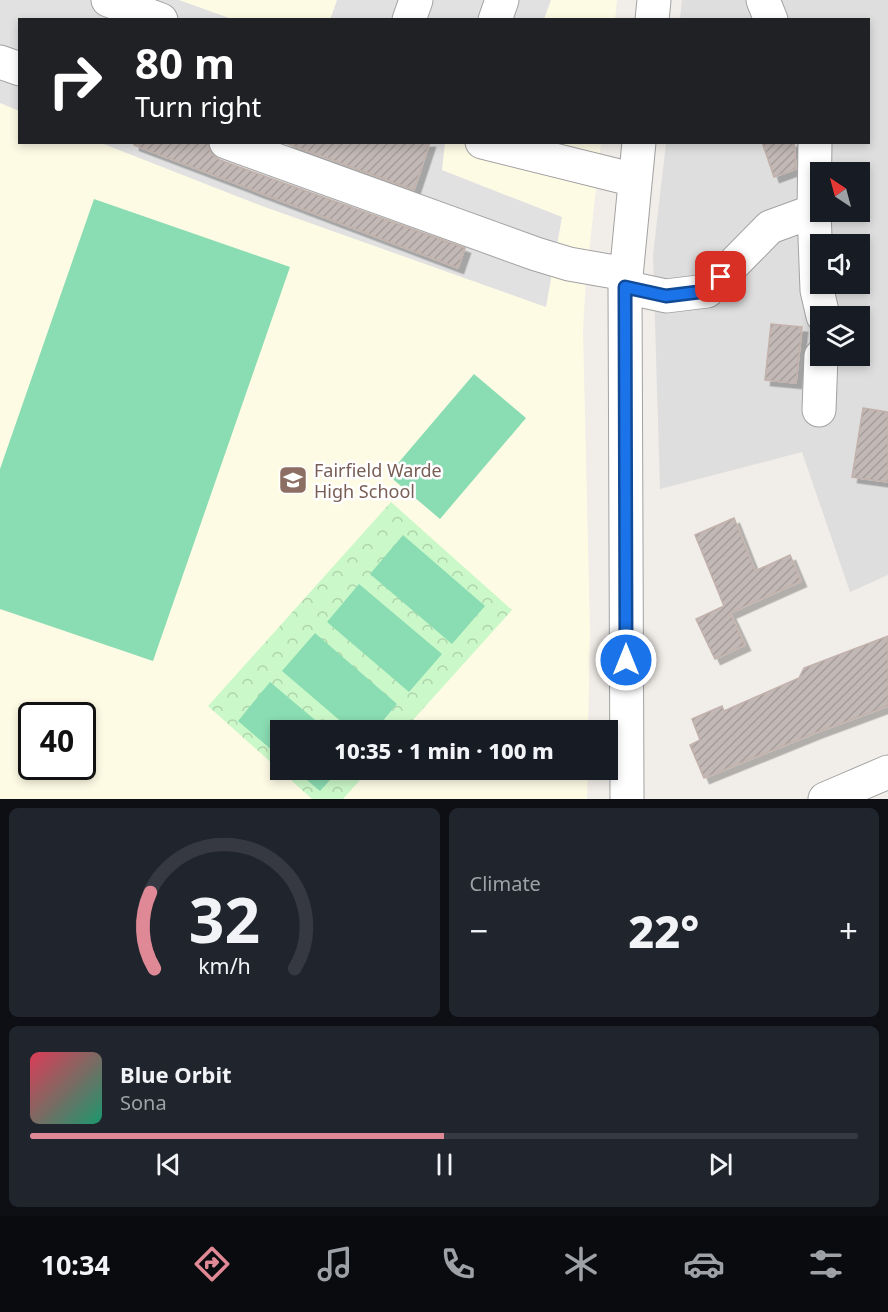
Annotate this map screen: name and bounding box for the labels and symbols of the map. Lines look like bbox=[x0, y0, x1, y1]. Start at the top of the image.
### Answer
north arrow bbox=[810, 162, 870, 222]
pin bbox=[695, 251, 746, 302]
place label: Fairfield Warde High School bbox=[314, 458, 442, 503]
school or university icon: Fairfield Warde High School bbox=[277, 464, 309, 496]
position arrow bbox=[594, 628, 658, 692]
speed limit sign: 40 bbox=[18, 702, 96, 780]

